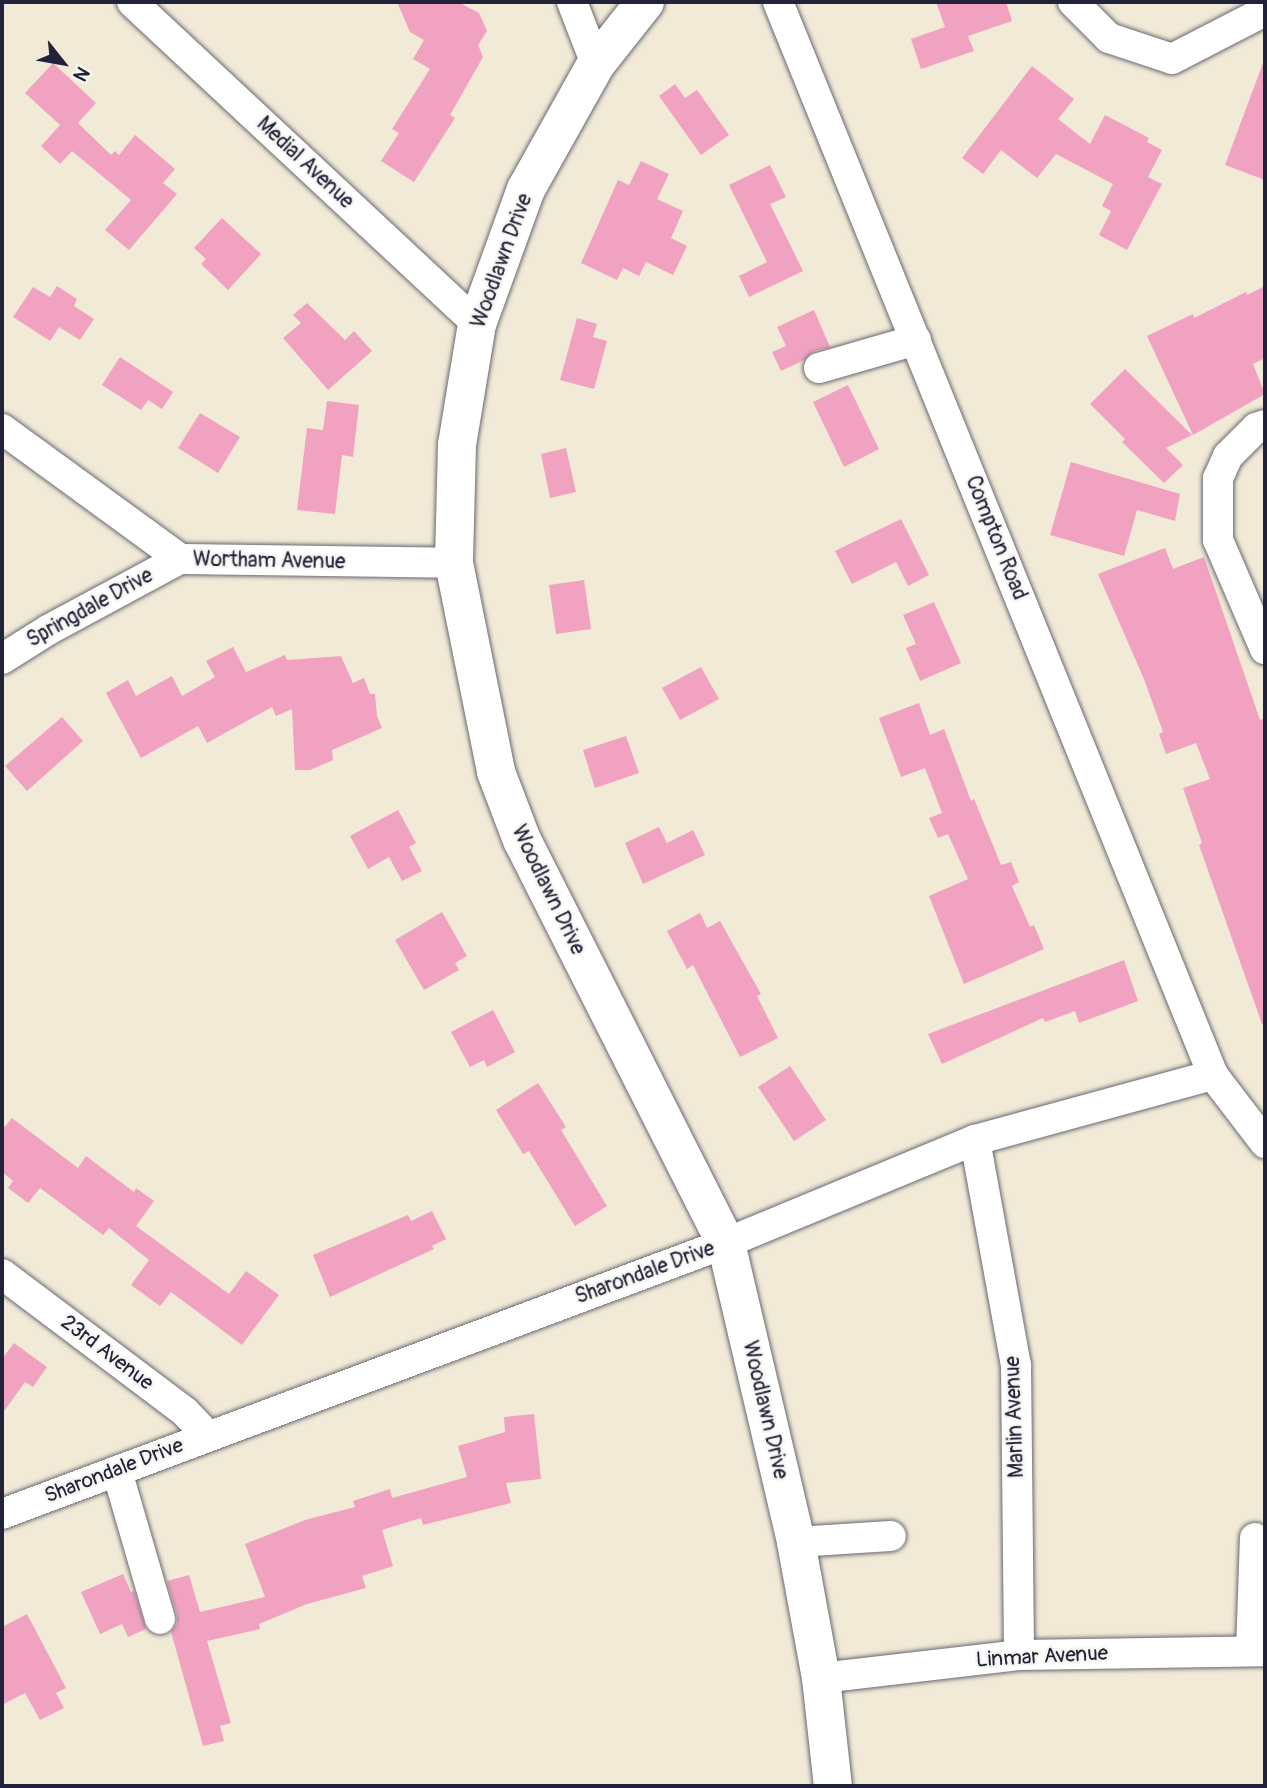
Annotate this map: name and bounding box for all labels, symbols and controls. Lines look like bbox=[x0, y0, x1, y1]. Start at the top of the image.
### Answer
north arrow bbox=[28, 28, 98, 98]
text: N bbox=[67, 62, 95, 86]
street label: Medial Avenue bbox=[251, 112, 359, 214]
street label: Woodlawn Drive bbox=[466, 190, 538, 332]
street label: Compton Road bbox=[960, 472, 1032, 604]
street label: Wortham Avenue bbox=[193, 547, 345, 575]
street label: Springdale Drive bbox=[22, 563, 158, 653]
street label: Woodlawn Drive bbox=[506, 821, 590, 959]
street label: Sharondale Drive bbox=[572, 1236, 718, 1310]
street label: 23rd Avenue bbox=[56, 1310, 158, 1396]
street label: Woodlawn Drive bbox=[737, 1338, 793, 1482]
street label: Marlin Avenue bbox=[1000, 1356, 1030, 1478]
street label: Sharondale Drive bbox=[41, 1433, 187, 1509]
street label: Linmar Avenue bbox=[975, 1641, 1109, 1673]

